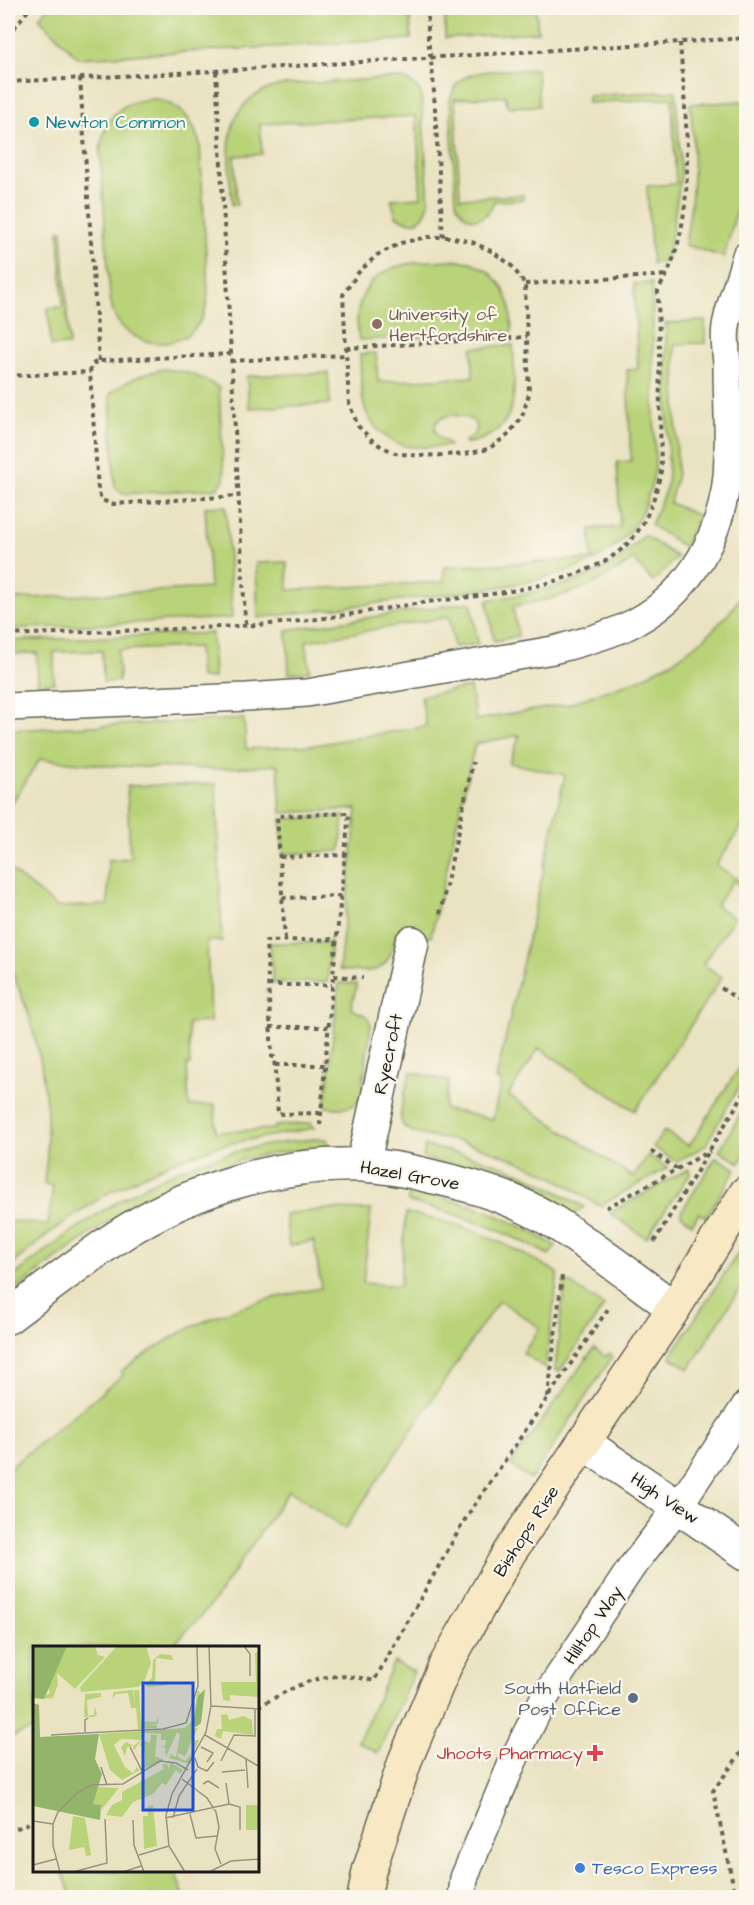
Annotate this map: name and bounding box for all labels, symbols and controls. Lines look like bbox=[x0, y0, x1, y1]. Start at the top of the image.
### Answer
place label: Newton Common bbox=[46, 110, 185, 135]
marker: Newton Common bbox=[27, 115, 41, 129]
place label: University of Hertfordshire bbox=[389, 302, 507, 348]
marker: University of Hertfordshire bbox=[370, 317, 384, 331]
street label: Ryecroft bbox=[368, 1011, 410, 1097]
street label: Hazel Grove bbox=[358, 1154, 462, 1197]
street label: High View bbox=[625, 1466, 704, 1531]
street label: Bishops Rise bbox=[488, 1481, 565, 1582]
street label: Hilltop Way bbox=[558, 1581, 630, 1670]
inset map bbox=[33, 1646, 260, 1872]
place label: South Hatfield Post Office bbox=[504, 1676, 621, 1722]
marker: South Hatfield Post Office bbox=[626, 1691, 640, 1705]
place label: Jhoots Pharmacy bbox=[437, 1741, 583, 1767]
marker: Jhoots Pharmacy bbox=[588, 1746, 602, 1760]
place label: Tesco Express bbox=[592, 1856, 718, 1881]
marker: Tesco Express bbox=[573, 1861, 587, 1875]

